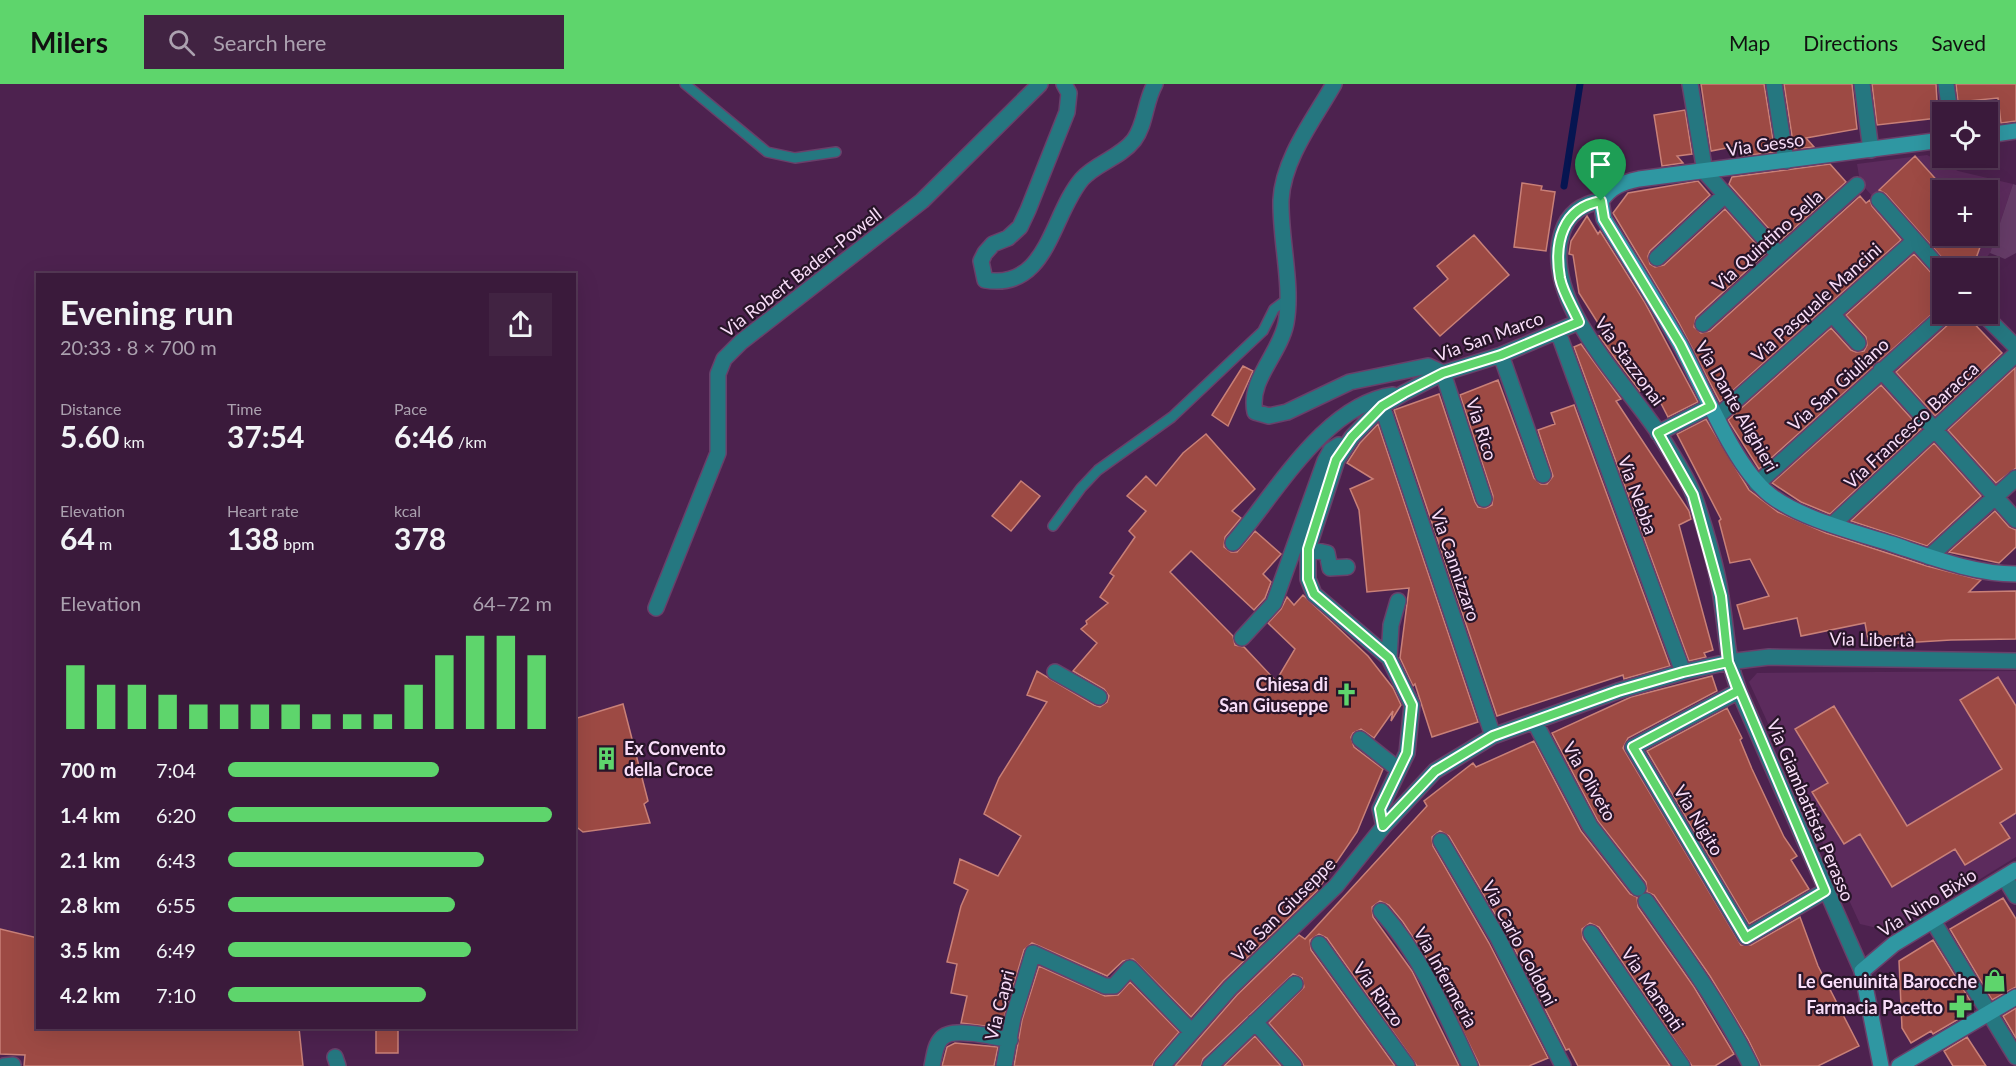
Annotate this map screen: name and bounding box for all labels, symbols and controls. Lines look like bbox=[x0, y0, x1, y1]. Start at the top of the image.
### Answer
search box bbox=[144, 15, 564, 69]
text: Milers bbox=[30, 25, 108, 59]
icon: search bbox=[165, 26, 198, 59]
text: Search here bbox=[213, 29, 326, 56]
text: Map bbox=[1729, 30, 1770, 55]
text: Directions bbox=[1803, 30, 1898, 55]
text: Saved bbox=[1931, 30, 1986, 55]
map controls bbox=[1932, 102, 1998, 324]
button: locate bbox=[1932, 102, 1998, 168]
street label: Via Gesso bbox=[1725, 128, 1805, 160]
pin bbox=[1575, 139, 1626, 201]
icon: arrive bbox=[1584, 148, 1617, 181]
button: + bbox=[1932, 180, 1998, 246]
street label: Via Quintino Sella bbox=[1707, 185, 1827, 295]
street label: Via Robert Baden-Powell bbox=[716, 203, 886, 341]
street label: Via Pasquale Mancini bbox=[1746, 238, 1886, 366]
button: − bbox=[1932, 258, 1998, 324]
text: Evening run bbox=[60, 292, 234, 332]
button: share bbox=[489, 293, 552, 356]
street label: Via San Marco bbox=[1432, 306, 1546, 366]
street label: Via Stazzonai bbox=[1590, 312, 1670, 410]
street label: Via San Giuliano bbox=[1783, 333, 1893, 435]
text: 20:33 · 8 × 700 m bbox=[60, 335, 217, 359]
street label: Via Dante Alighieri bbox=[1691, 337, 1783, 475]
street label: Via Francesco Baracca bbox=[1839, 357, 1983, 493]
street label: Via Rico bbox=[1462, 395, 1502, 463]
text: Distance bbox=[60, 399, 121, 418]
text: Time bbox=[227, 399, 262, 418]
text: Pace bbox=[394, 399, 427, 418]
text: 5.60 bbox=[60, 418, 119, 454]
text: 37:54 bbox=[227, 418, 304, 454]
text: 6:46 bbox=[394, 418, 454, 454]
text: km bbox=[119, 432, 145, 451]
text: /km bbox=[454, 432, 487, 451]
street label: Via Nebba bbox=[1614, 453, 1662, 537]
text: Elevation bbox=[60, 501, 125, 520]
text: Heart rate bbox=[227, 501, 299, 520]
text: kcal bbox=[394, 501, 421, 520]
street label: Via Cannizzaro bbox=[1427, 506, 1485, 624]
text: 64 bbox=[60, 520, 95, 556]
text: 138 bbox=[227, 520, 279, 556]
text: 378 bbox=[394, 520, 446, 556]
text: m bbox=[95, 534, 112, 553]
text: bpm bbox=[279, 534, 314, 553]
text: Elevation bbox=[60, 591, 141, 615]
text: 64–72 m bbox=[472, 591, 552, 615]
street label: Via Libertà bbox=[1829, 627, 1915, 651]
place label: Chiesa di San Giuseppe bbox=[1219, 673, 1328, 716]
church icon: Chiesa di San Giuseppe bbox=[1333, 681, 1359, 707]
street label: Via Giambattista Perasso bbox=[1763, 716, 1859, 904]
place label: Ex Convento della Croce bbox=[624, 737, 726, 780]
street label: Via Oliveto bbox=[1558, 737, 1622, 825]
building icon: Ex Convento della Croce bbox=[593, 745, 619, 771]
text: 700 m bbox=[60, 758, 116, 782]
text: 7:04 bbox=[156, 758, 196, 782]
street label: Via Nigito bbox=[1669, 781, 1729, 859]
text: 1.4 km bbox=[60, 803, 120, 827]
text: 6:20 bbox=[156, 803, 196, 827]
text: 2.1 km bbox=[60, 848, 120, 872]
text: 6:43 bbox=[156, 848, 196, 872]
street label: Via San Giuseppe bbox=[1227, 853, 1339, 965]
street label: Via Nino Bixio bbox=[1874, 863, 1980, 941]
street label: Via Carlo Goldoni bbox=[1478, 877, 1562, 1009]
text: 2.8 km bbox=[60, 893, 120, 917]
text: 6:55 bbox=[156, 893, 196, 917]
street label: Via Infermeria bbox=[1409, 923, 1483, 1031]
text: 3.5 km bbox=[60, 938, 120, 962]
text: 6:49 bbox=[156, 938, 196, 962]
street label: Via Manenti bbox=[1617, 943, 1689, 1035]
street label: Via Rinzo bbox=[1349, 957, 1409, 1031]
street label: Via Capri bbox=[980, 967, 1018, 1043]
shop icon: Le Genuinità Barocche bbox=[1982, 968, 2008, 994]
place label: Le Genuinità Barocche bbox=[1797, 970, 1977, 992]
text: 4.2 km bbox=[60, 983, 120, 1007]
text: 7:10 bbox=[156, 983, 196, 1007]
pharmacy icon: Farmacia Pacetto bbox=[1948, 994, 1974, 1020]
place label: Farmacia Pacetto bbox=[1806, 996, 1943, 1018]

